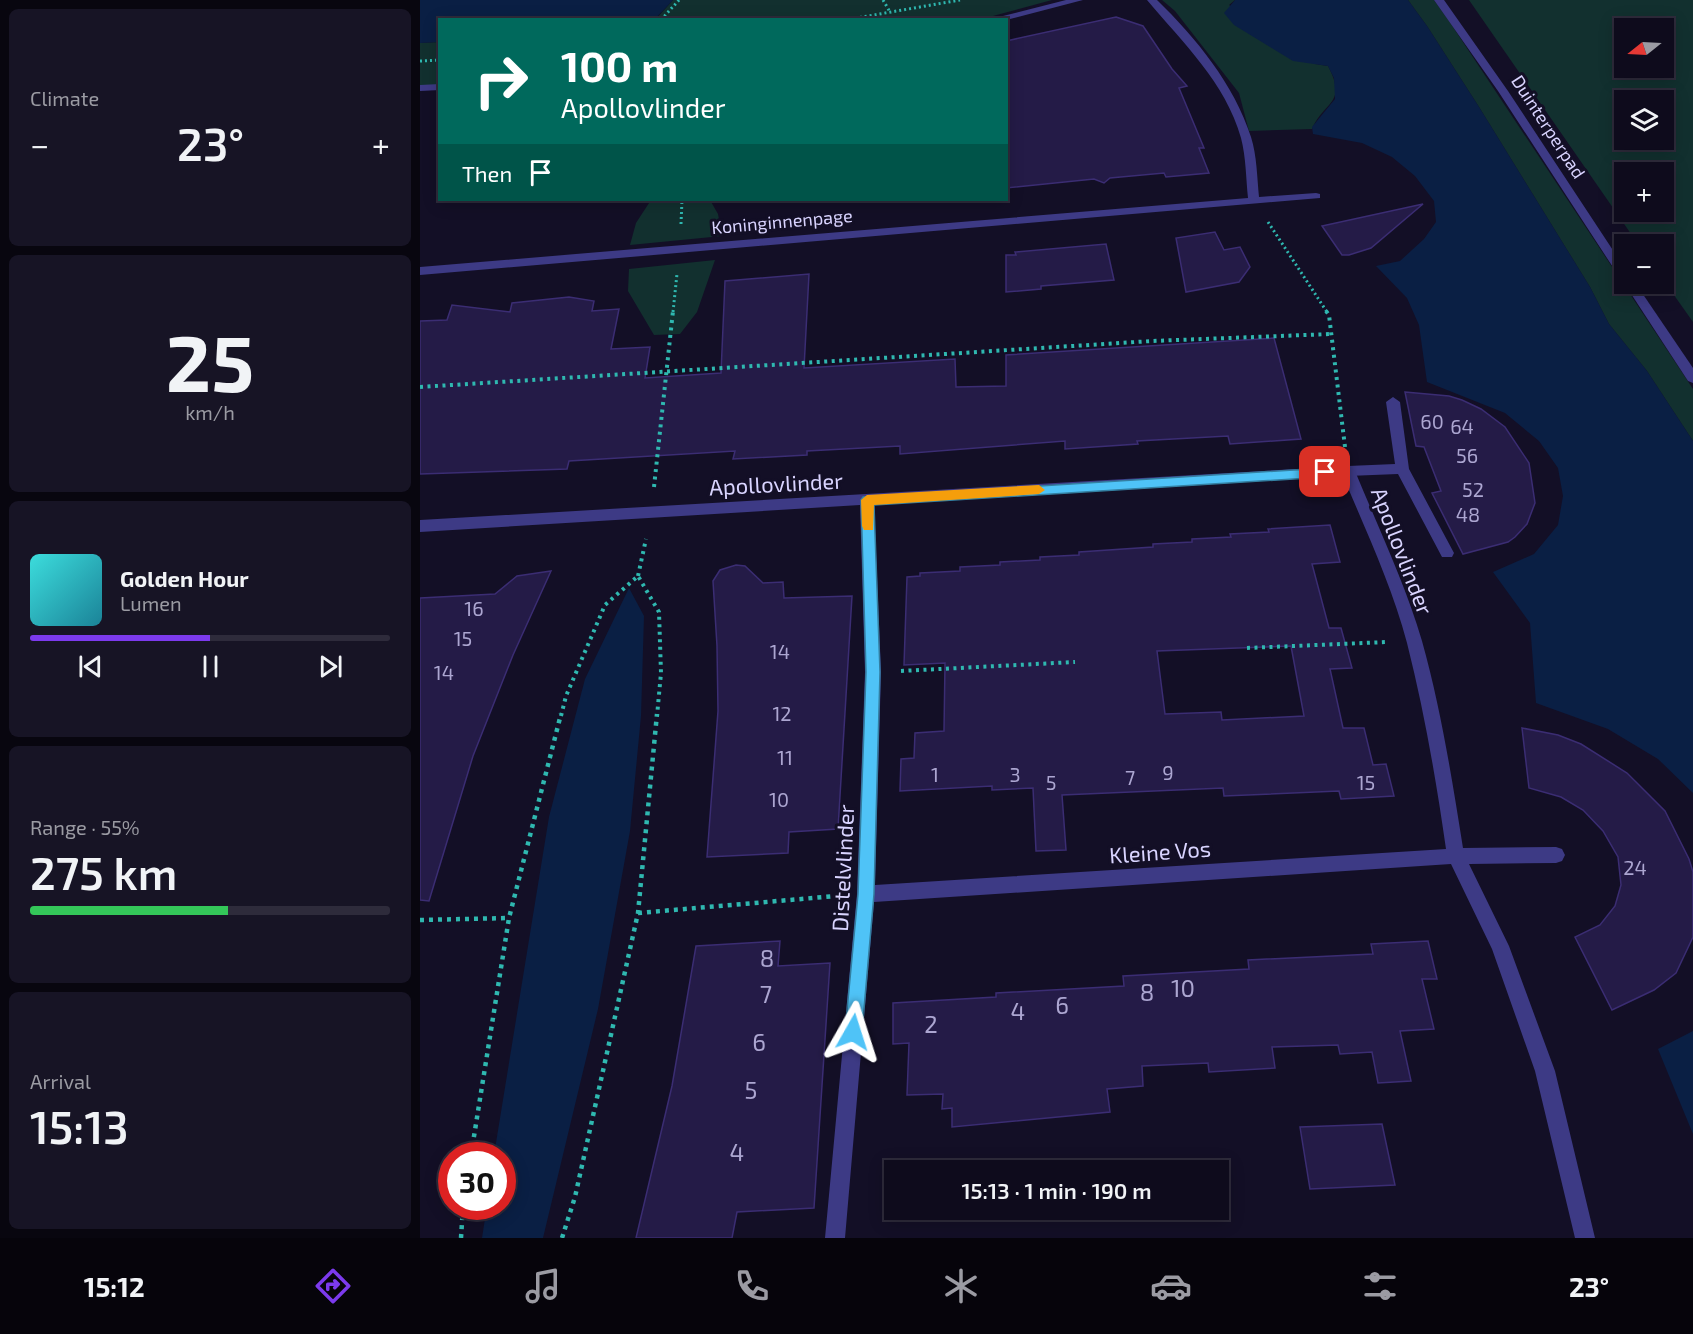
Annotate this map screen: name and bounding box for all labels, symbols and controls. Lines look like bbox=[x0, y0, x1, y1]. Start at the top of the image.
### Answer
north arrow bbox=[1614, 18, 1674, 78]
map controls bbox=[1614, 18, 1674, 294]
text: 100 m bbox=[561, 40, 678, 90]
icon: right bbox=[462, 42, 540, 120]
street label: Duinterperpad bbox=[1507, 71, 1590, 182]
text: Climate bbox=[30, 86, 99, 110]
button: layers bbox=[1614, 90, 1674, 150]
text: Apollovlinder bbox=[561, 91, 726, 123]
text: 23° bbox=[177, 116, 244, 170]
text: − bbox=[30, 124, 49, 164]
text: + bbox=[372, 124, 390, 164]
icon: arrive bbox=[524, 156, 557, 189]
text: Then bbox=[462, 160, 512, 186]
button: + bbox=[1614, 162, 1674, 222]
street label: Koninginnenpage bbox=[710, 204, 853, 238]
button: − bbox=[1614, 234, 1674, 294]
text: 25 bbox=[166, 314, 254, 408]
text: km/h bbox=[185, 400, 235, 424]
house number: 60 bbox=[1420, 409, 1444, 433]
house number: 64 bbox=[1450, 414, 1474, 438]
house number: 56 bbox=[1456, 443, 1478, 467]
pin bbox=[1299, 446, 1350, 497]
icon: arrive bbox=[1308, 455, 1341, 488]
street label: Apollovlinder bbox=[708, 467, 844, 499]
house number: 52 bbox=[1462, 477, 1484, 501]
street label: Apollovlinder bbox=[1367, 483, 1439, 618]
house number: 48 bbox=[1456, 502, 1480, 526]
text: Golden Hour bbox=[120, 565, 249, 591]
text: Lumen bbox=[120, 591, 182, 615]
house number: 16 bbox=[464, 596, 484, 620]
house number: 15 bbox=[454, 626, 472, 650]
house number: 14 bbox=[770, 639, 790, 663]
icon: previous bbox=[74, 650, 107, 683]
icon: pause bbox=[194, 650, 227, 683]
icon: next bbox=[314, 650, 347, 683]
house number: 14 bbox=[434, 660, 454, 684]
house number: 12 bbox=[772, 701, 792, 725]
house number: 11 bbox=[777, 745, 793, 769]
house number: 9 bbox=[1162, 760, 1174, 784]
house number: 1 bbox=[931, 762, 939, 786]
house number: 3 bbox=[1009, 762, 1021, 786]
house number: 7 bbox=[1125, 765, 1135, 789]
house number: 5 bbox=[1046, 770, 1056, 794]
house number: 15 bbox=[1357, 770, 1375, 794]
house number: 10 bbox=[769, 787, 789, 811]
street label: Distelvlinder bbox=[826, 804, 858, 932]
text: Range · 55% bbox=[30, 815, 140, 839]
street label: Kleine Vos bbox=[1108, 834, 1212, 868]
text: 275 km bbox=[30, 845, 177, 899]
house number: 24 bbox=[1623, 855, 1647, 879]
house number: 8 bbox=[760, 943, 774, 972]
house number: 10 bbox=[1171, 973, 1195, 1002]
house number: 8 bbox=[1140, 977, 1154, 1006]
house number: 7 bbox=[760, 979, 772, 1008]
house number: 6 bbox=[1055, 990, 1069, 1019]
house number: 4 bbox=[1011, 996, 1025, 1025]
position arrow bbox=[821, 1000, 885, 1064]
house number: 2 bbox=[924, 1009, 938, 1038]
house number: 6 bbox=[752, 1027, 766, 1056]
text: Arrival bbox=[30, 1069, 91, 1093]
house number: 5 bbox=[745, 1075, 757, 1104]
text: 15:13 bbox=[30, 1099, 129, 1153]
house number: 4 bbox=[730, 1137, 744, 1166]
speed limit sign: 30 bbox=[438, 1142, 516, 1220]
text: 15:13 · 1 min · 190 m bbox=[961, 1177, 1152, 1203]
icon: directions bbox=[312, 1265, 354, 1307]
icon: music bbox=[522, 1265, 564, 1307]
icon: phone bbox=[731, 1265, 773, 1307]
icon: climate bbox=[940, 1265, 982, 1307]
icon: car bbox=[1150, 1265, 1192, 1307]
icon: filters bbox=[1359, 1265, 1401, 1307]
text: 15:12 bbox=[84, 1270, 145, 1302]
text: 23° bbox=[1569, 1270, 1609, 1302]

